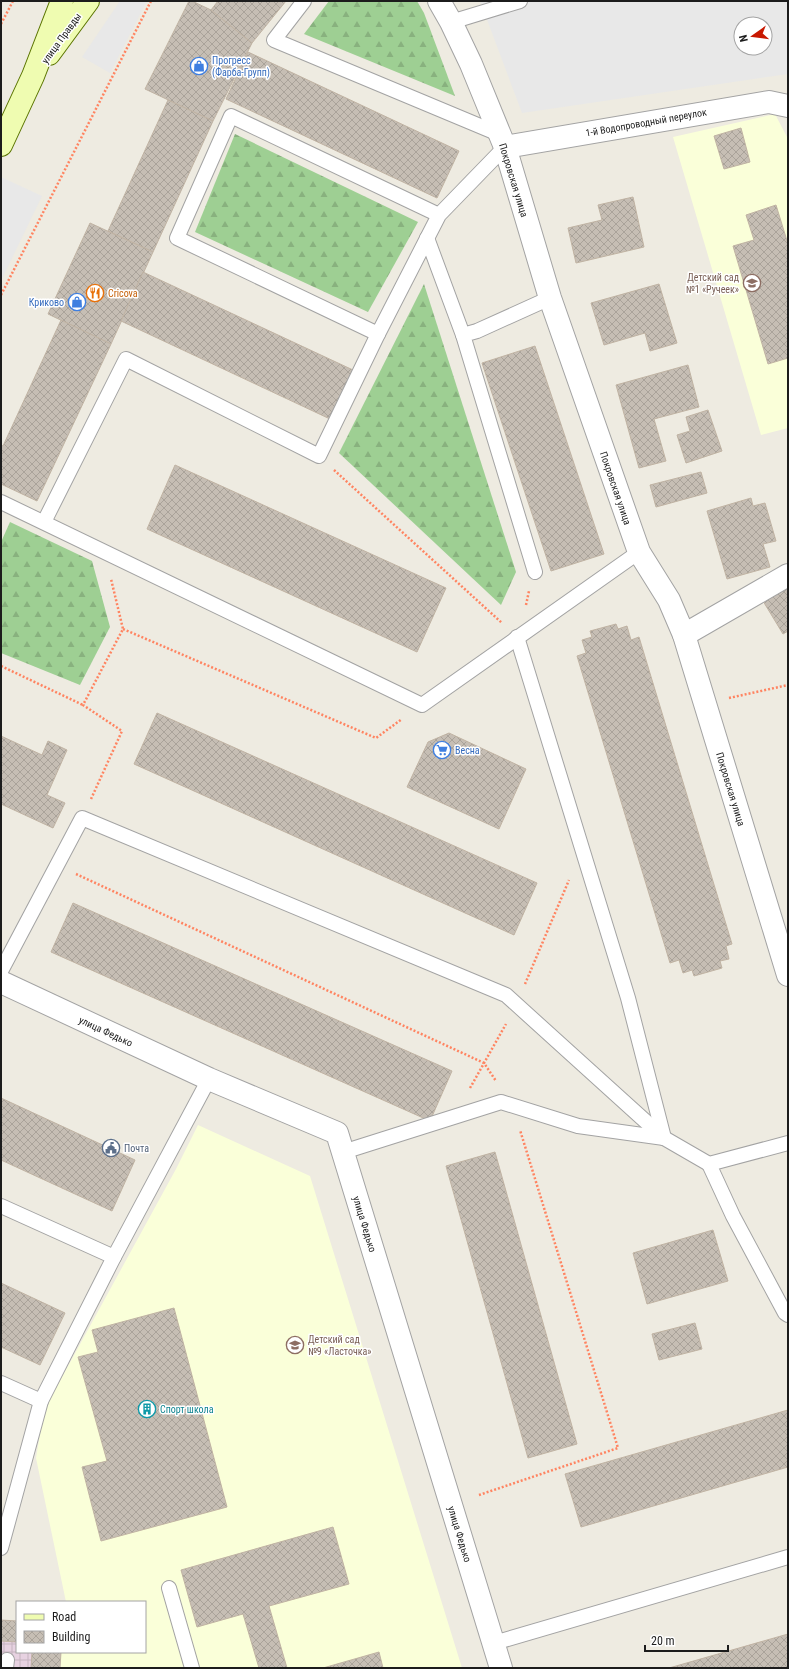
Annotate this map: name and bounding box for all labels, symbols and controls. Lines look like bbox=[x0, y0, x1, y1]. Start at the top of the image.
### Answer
street label: улица Правды bbox=[39, 11, 83, 66]
north arrow bbox=[733, 16, 773, 56]
text: N bbox=[737, 33, 751, 43]
place label: Прогресс (Фарба-Групп) bbox=[212, 55, 270, 79]
shop icon: Прогресс (Фарба-Групп) bbox=[189, 56, 209, 76]
street label: 1-й Водопроводный переулок bbox=[585, 106, 708, 139]
street label: Покровская улица bbox=[497, 142, 530, 219]
place label: Детский сад №1 «Ручеек» bbox=[686, 272, 740, 295]
school or university icon: Детский сад №1 «Ручеек» bbox=[742, 273, 762, 293]
restaurant icon: Cricova bbox=[85, 283, 105, 303]
place label: Cricova bbox=[108, 288, 138, 299]
shop icon: Криково bbox=[67, 292, 87, 312]
place label: Криково bbox=[29, 297, 64, 308]
street label: Покровская улица bbox=[598, 450, 633, 526]
supermarket icon: Весна bbox=[432, 740, 452, 760]
place label: Весна bbox=[455, 745, 480, 756]
street label: Покровская улица bbox=[714, 751, 747, 828]
street label: улица Федько bbox=[77, 1013, 135, 1049]
public building icon: Почта bbox=[101, 1138, 121, 1158]
place label: Почта bbox=[124, 1143, 149, 1154]
street label: улица Федько bbox=[351, 1195, 379, 1253]
place label: Детский сад №9 «Ласточка» bbox=[308, 1334, 371, 1357]
school or university icon: Детский сад №9 «Ласточка» bbox=[285, 1335, 305, 1355]
building icon: Спорт школа bbox=[137, 1399, 157, 1419]
place label: Спорт школа bbox=[160, 1404, 214, 1415]
street label: улица Федько bbox=[446, 1505, 474, 1563]
legend bbox=[16, 1601, 146, 1653]
text: Road bbox=[52, 1610, 76, 1624]
scale bar bbox=[645, 1627, 728, 1653]
text: Building bbox=[52, 1630, 90, 1644]
text: 20 m bbox=[651, 1634, 675, 1648]

